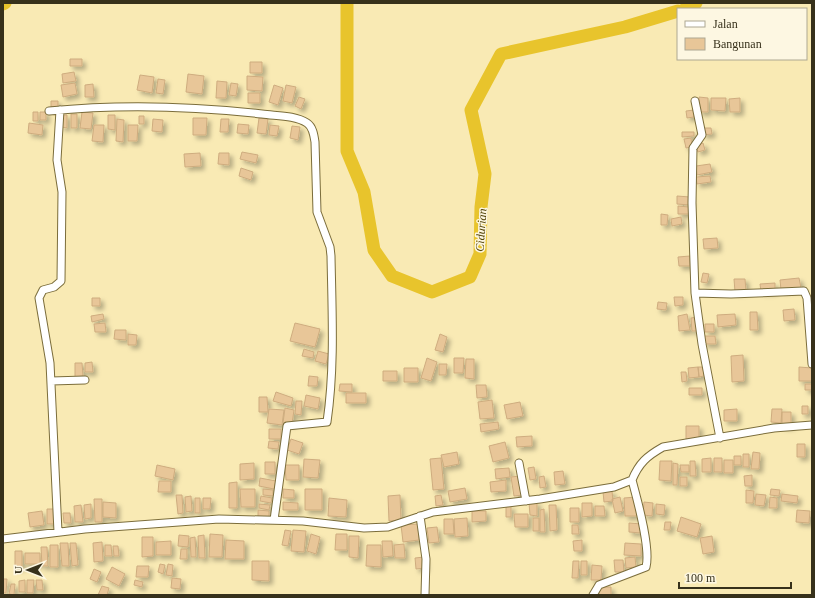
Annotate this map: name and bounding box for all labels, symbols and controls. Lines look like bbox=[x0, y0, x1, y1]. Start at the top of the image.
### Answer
legend bbox=[677, 8, 807, 60]
text: Jalan bbox=[713, 17, 738, 31]
text: Bangunan bbox=[713, 37, 762, 51]
water label: Cidurian bbox=[473, 208, 489, 252]
north arrow bbox=[8, 550, 48, 590]
scale bar bbox=[679, 564, 791, 590]
text: U bbox=[12, 566, 24, 574]
text: 100 m bbox=[685, 571, 716, 585]

